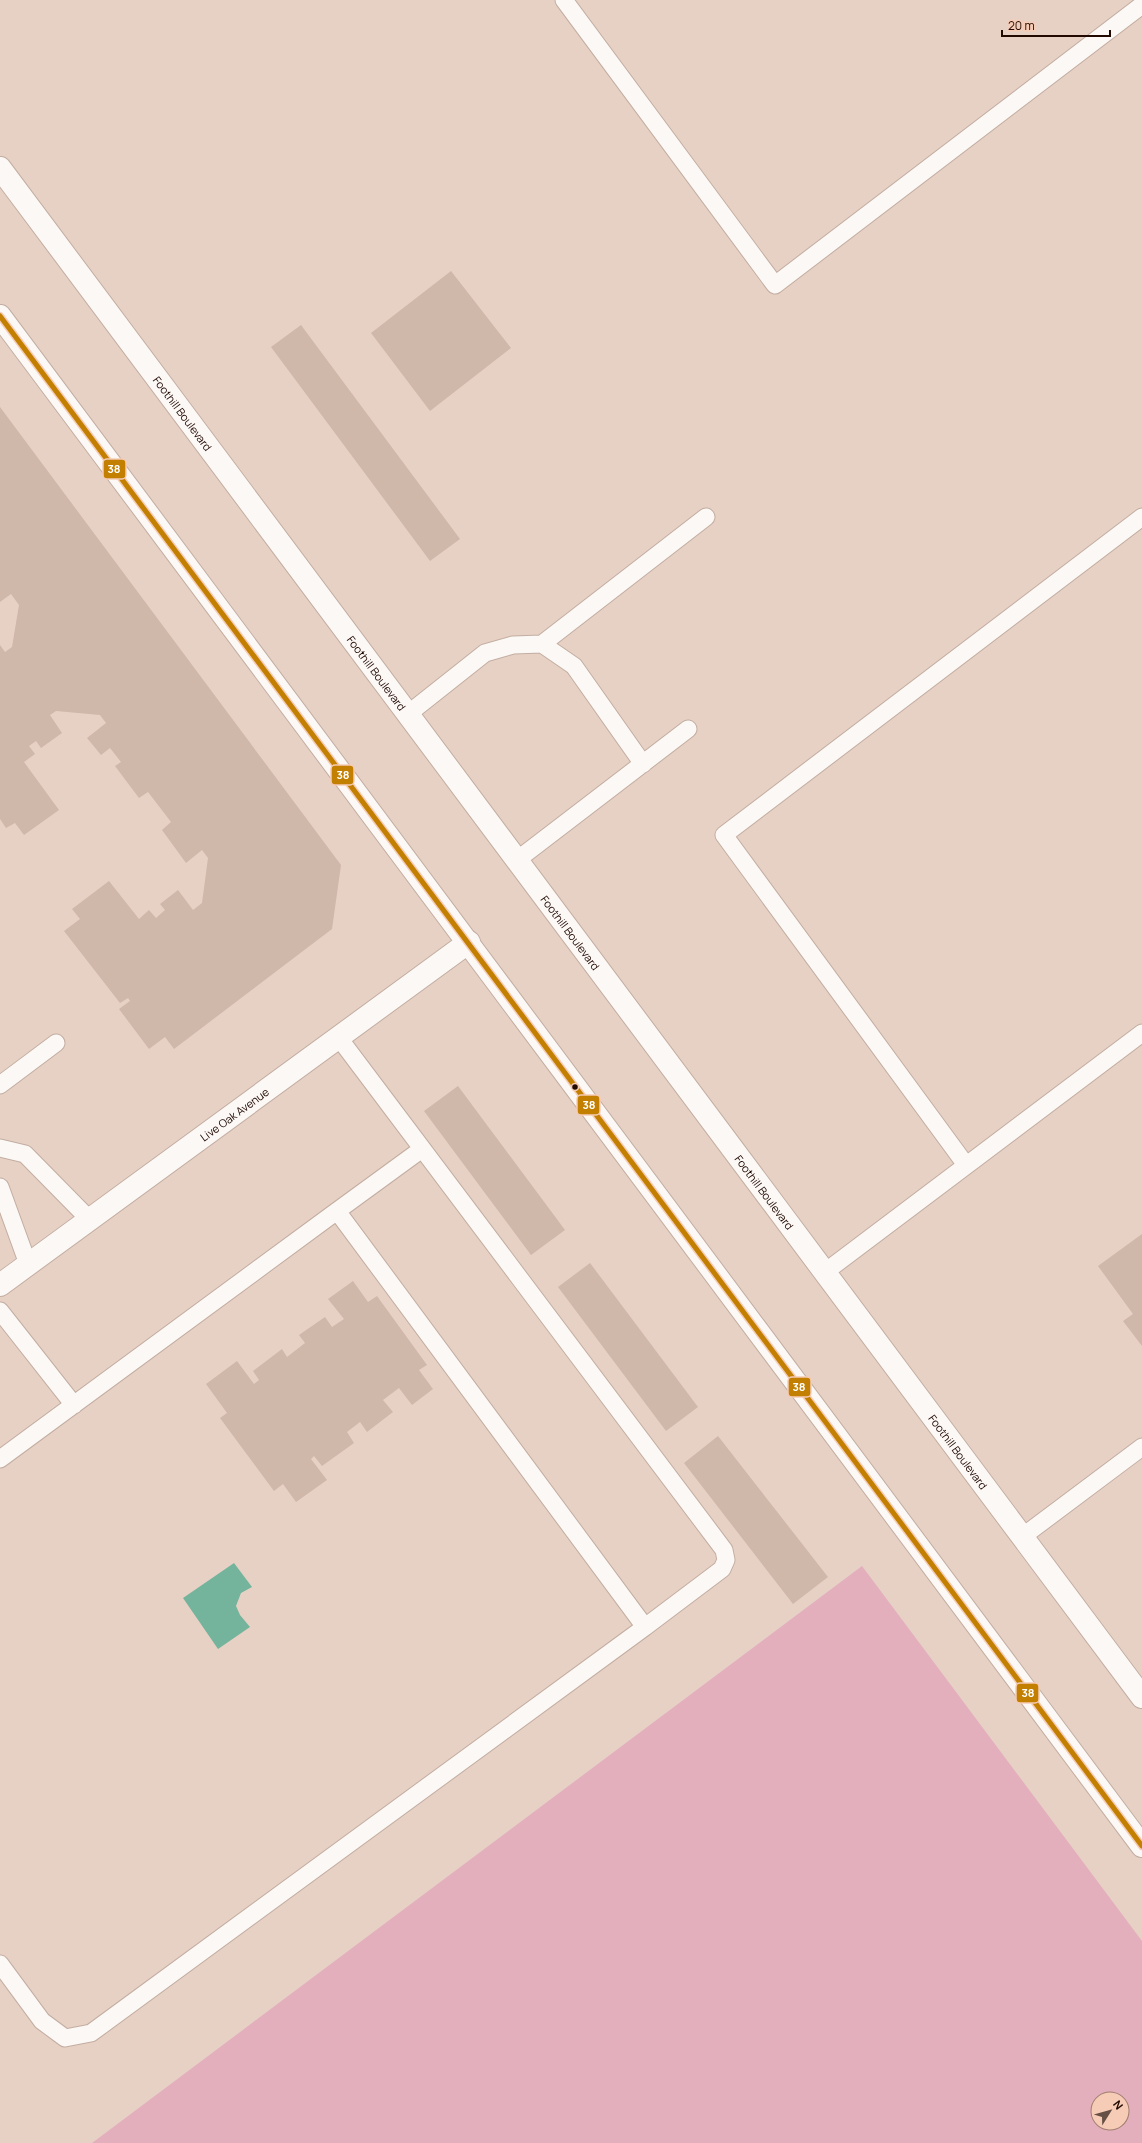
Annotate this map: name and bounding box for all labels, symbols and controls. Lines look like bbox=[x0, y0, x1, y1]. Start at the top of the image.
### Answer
scale bar bbox=[1002, 12, 1110, 38]
text: 20 m bbox=[1008, 17, 1035, 34]
street label: Foothill Boulevard bbox=[150, 373, 216, 454]
line badge: 38 bbox=[103, 459, 126, 479]
text: 38 bbox=[107, 461, 121, 476]
street label: Foothill Boulevard bbox=[344, 632, 410, 713]
line badge: 38 bbox=[331, 765, 354, 785]
text: 38 bbox=[336, 767, 350, 782]
street label: Foothill Boulevard bbox=[538, 892, 604, 973]
unlabelled marker bbox=[570, 1082, 580, 1092]
street label: Live Oak Avenue bbox=[197, 1083, 272, 1144]
line badge: 38 bbox=[577, 1095, 600, 1115]
text: 38 bbox=[582, 1097, 596, 1112]
street label: Foothill Boulevard bbox=[732, 1152, 798, 1232]
line badge: 38 bbox=[788, 1377, 811, 1397]
text: 38 bbox=[792, 1379, 806, 1394]
street label: Foothill Boulevard bbox=[926, 1411, 991, 1492]
line badge: 38 bbox=[1016, 1683, 1039, 1703]
text: 38 bbox=[1021, 1685, 1035, 1700]
north arrow bbox=[1090, 2091, 1130, 2131]
text: N bbox=[1110, 2097, 1127, 2112]

